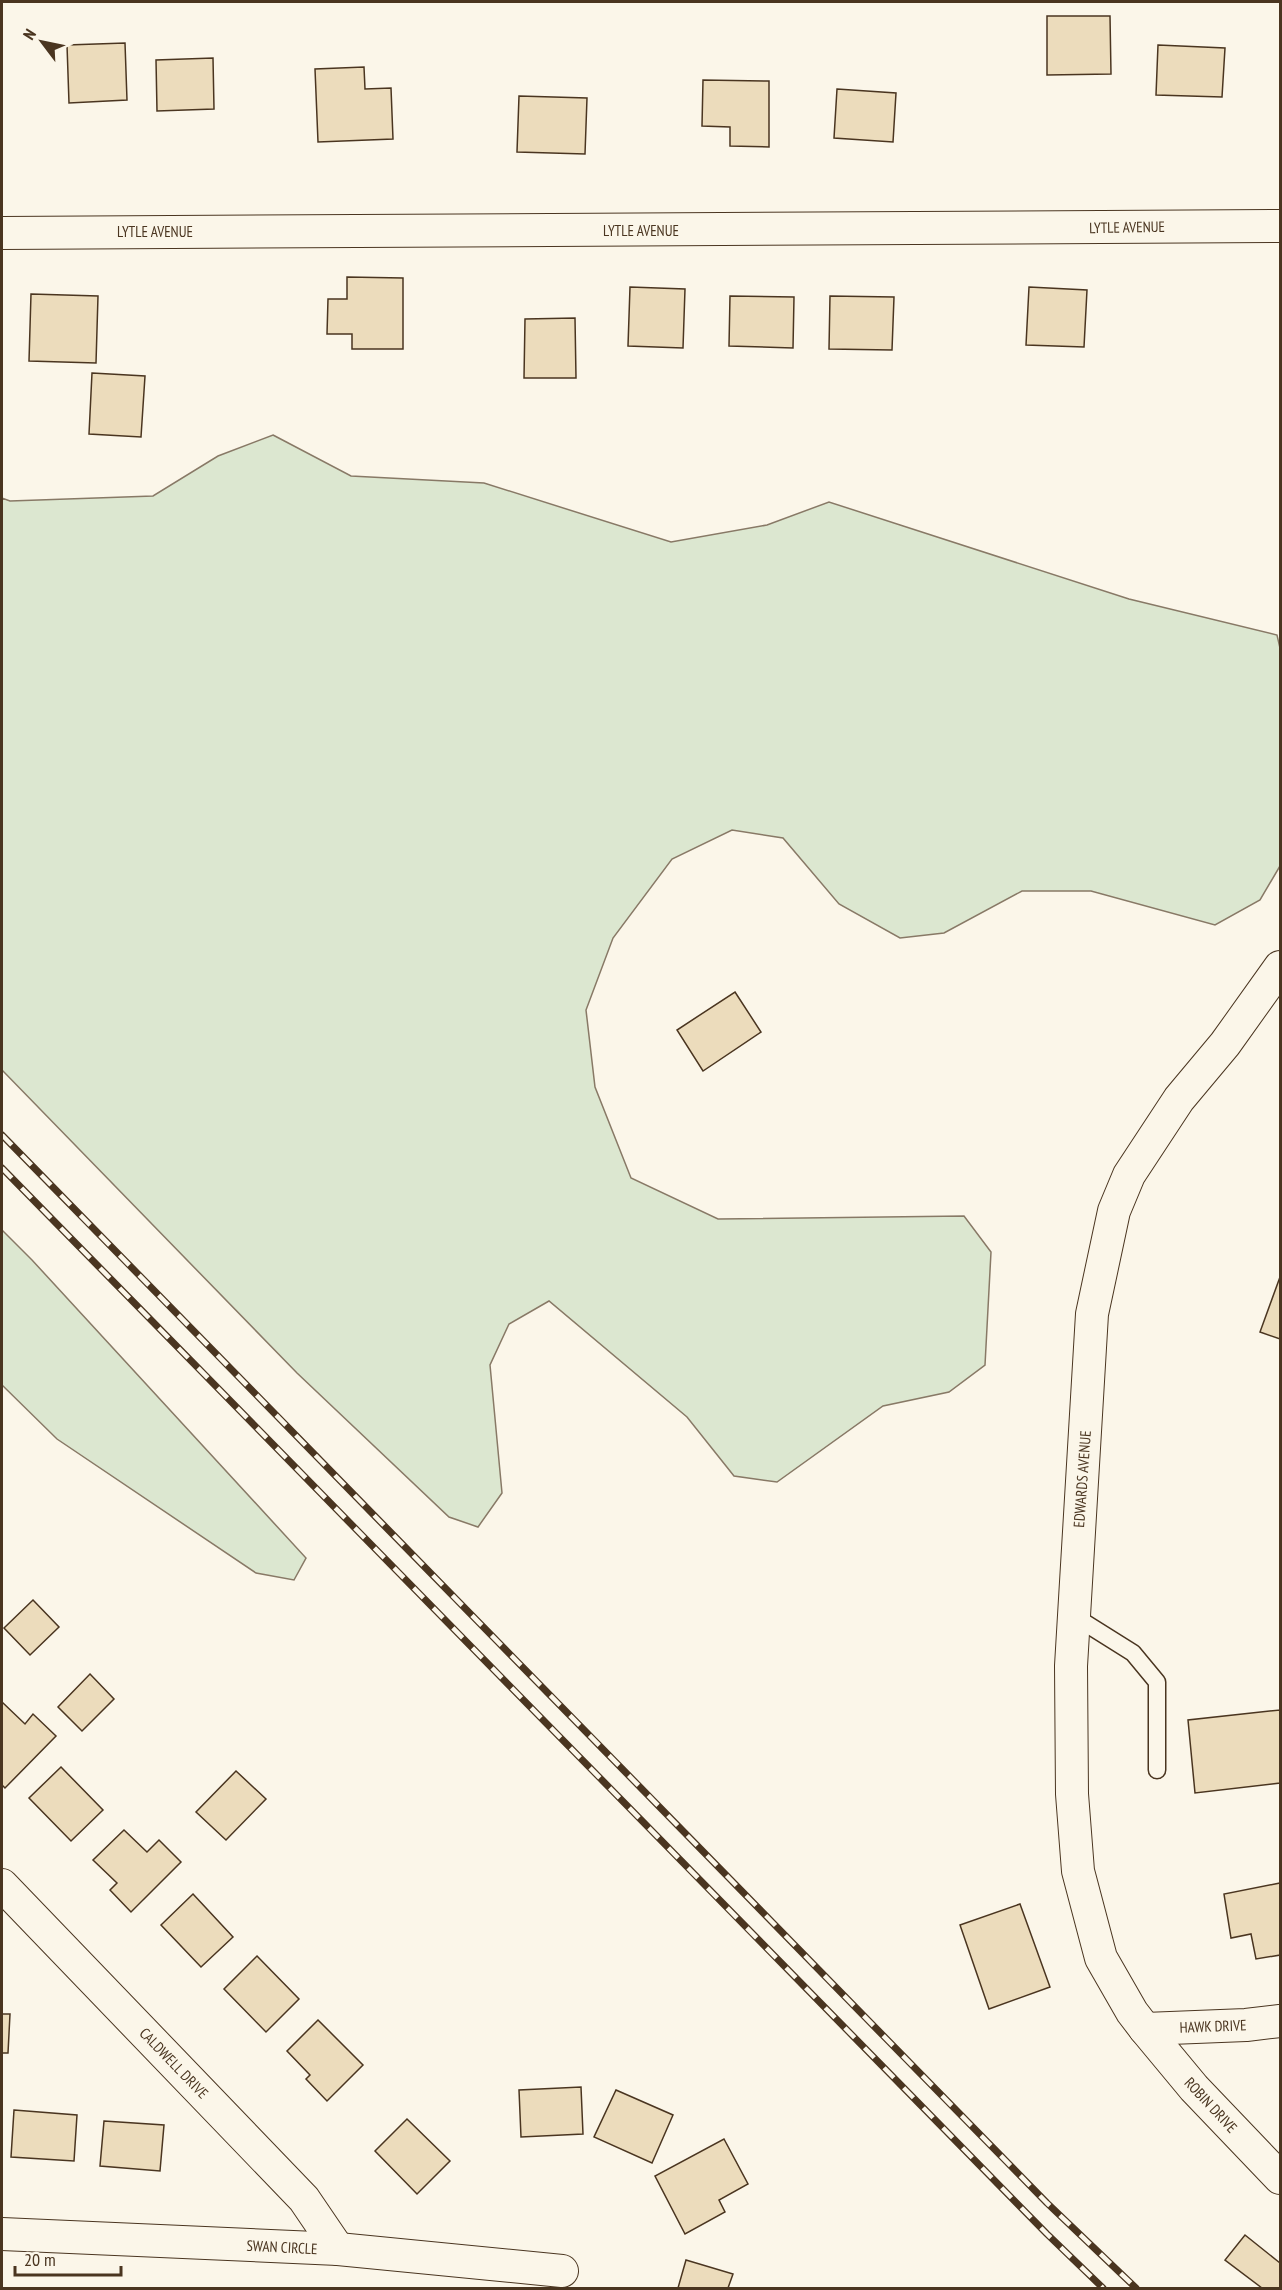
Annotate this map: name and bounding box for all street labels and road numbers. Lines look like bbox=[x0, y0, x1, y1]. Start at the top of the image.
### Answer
street label: LYTLE AVENUE bbox=[1089, 217, 1165, 237]
street label: LYTLE AVENUE bbox=[603, 221, 679, 240]
street label: LYTLE AVENUE bbox=[117, 222, 193, 241]
street label: EDWARDS AVENUE bbox=[1069, 1430, 1095, 1528]
street label: HAWK DRIVE bbox=[1179, 2015, 1247, 2037]
street label: CALDWELL DRIVE bbox=[136, 2024, 212, 2102]
street label: ROBIN DRIVE bbox=[1181, 2073, 1241, 2137]
street label: SWAN CIRCLE bbox=[246, 2236, 318, 2258]

